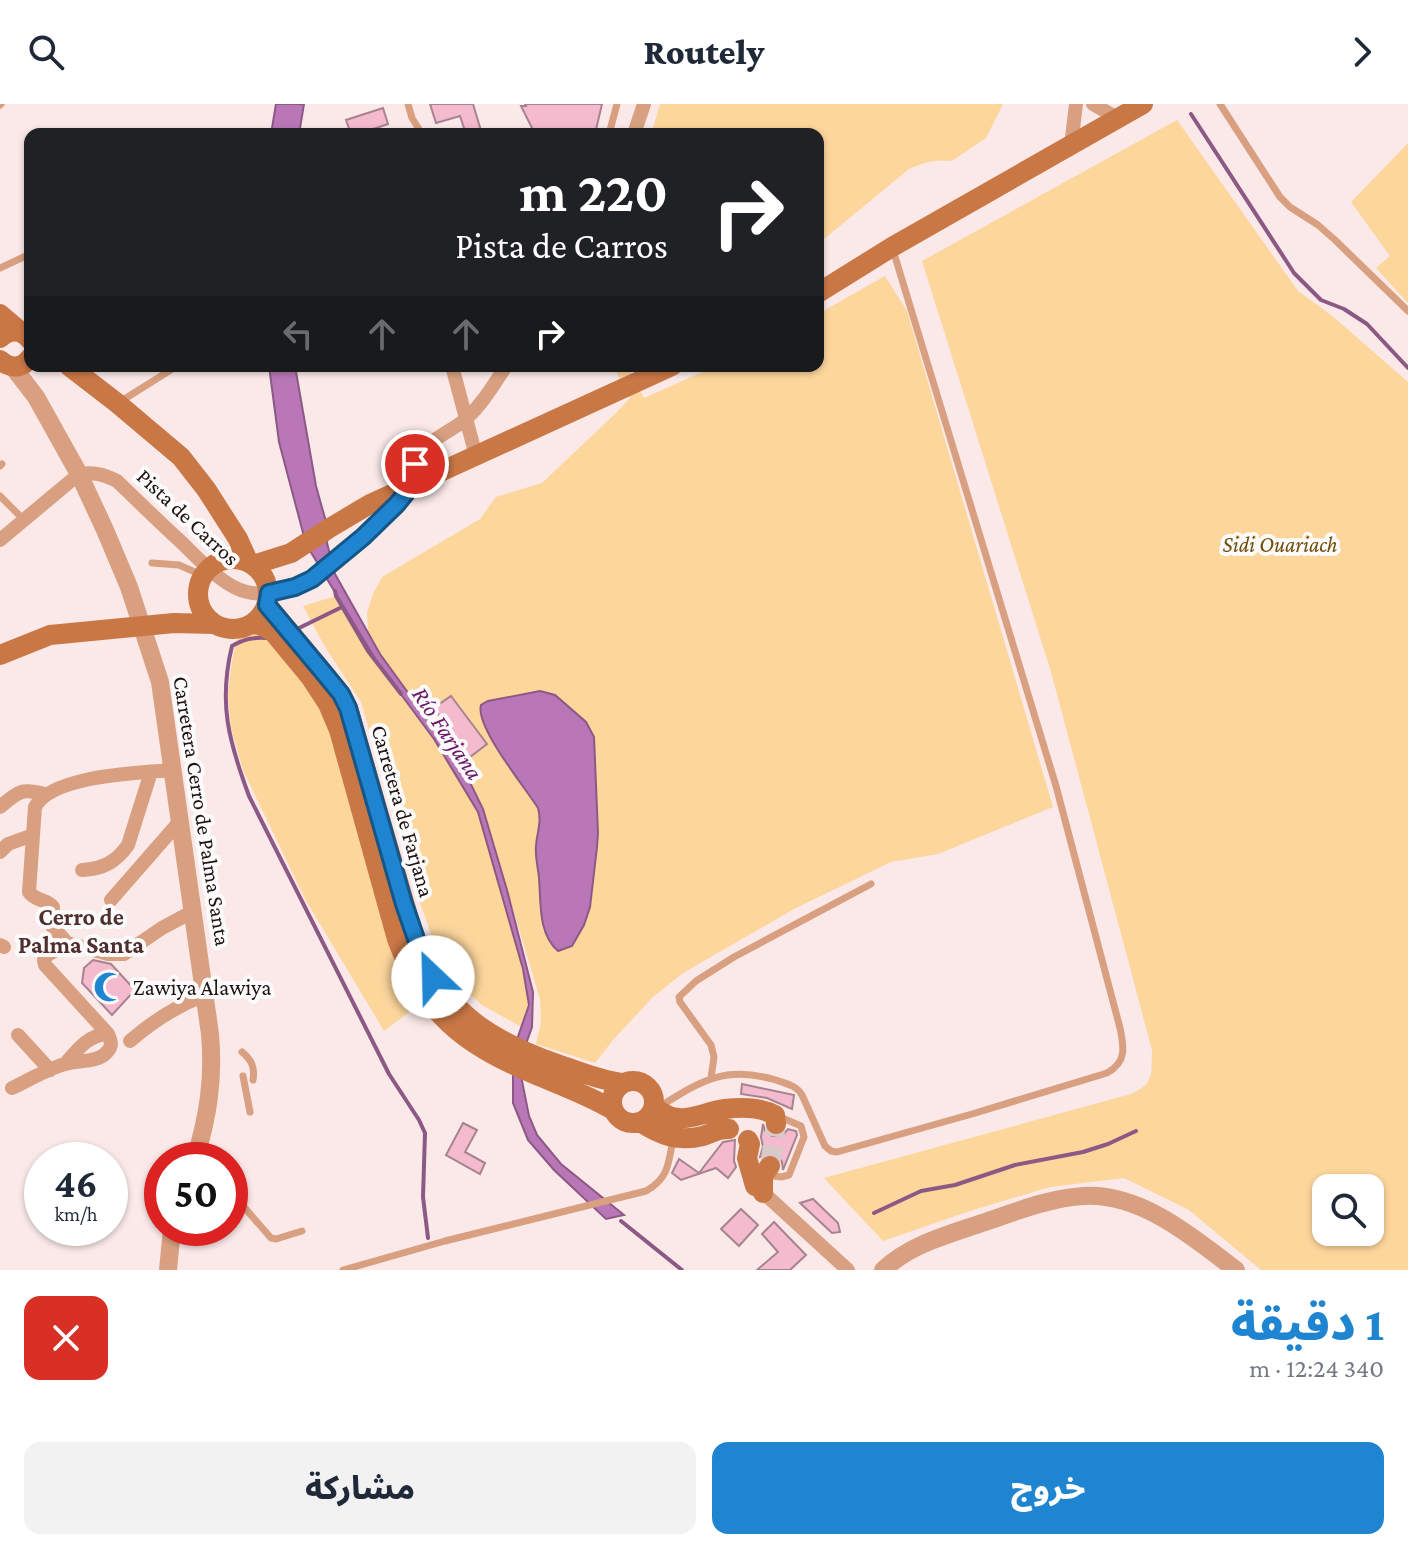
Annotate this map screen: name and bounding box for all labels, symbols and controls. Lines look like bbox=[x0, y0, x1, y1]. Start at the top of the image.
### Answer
icon: search bbox=[24, 30, 68, 74]
icon: forward bbox=[1340, 30, 1384, 74]
text: Routely bbox=[644, 32, 764, 72]
icon: right bbox=[696, 160, 800, 264]
text: 220 m bbox=[519, 161, 668, 223]
text: Pista de Carros bbox=[455, 226, 668, 266]
icon: left bbox=[276, 312, 320, 356]
icon: ahead bbox=[360, 312, 404, 356]
icon: ahead bbox=[444, 312, 488, 356]
icon: right bbox=[528, 312, 572, 356]
pin bbox=[381, 430, 449, 498]
icon: arrive bbox=[393, 442, 437, 486]
street label: Pista de Carros bbox=[132, 464, 244, 570]
park label: Sidi Ouariach bbox=[1223, 532, 1337, 557]
street label: Carretera Cerro de Palma Santa bbox=[168, 674, 236, 948]
water label: Río Farjana bbox=[406, 682, 489, 785]
street label: Carretera de Farjana bbox=[366, 722, 440, 900]
district label: Cerro de Palma Santa bbox=[18, 903, 144, 958]
position arrow bbox=[391, 935, 475, 1019]
mosque icon: Zawiya Alawiya bbox=[92, 970, 126, 1004]
place label: Zawiya Alawiya bbox=[133, 975, 271, 1000]
speed limit sign: 50 bbox=[144, 1142, 248, 1246]
text: 46 bbox=[54, 1161, 98, 1206]
map controls bbox=[1312, 1174, 1384, 1246]
button: search bbox=[1312, 1174, 1384, 1246]
text: km/h bbox=[54, 1203, 98, 1225]
button: close bbox=[24, 1296, 108, 1380]
text: 1 دقيقة bbox=[1231, 1297, 1384, 1350]
text: 340 m · 12:24 bbox=[1249, 1354, 1384, 1383]
button: مشاركة bbox=[24, 1442, 696, 1534]
button: خروج bbox=[712, 1442, 1384, 1534]

